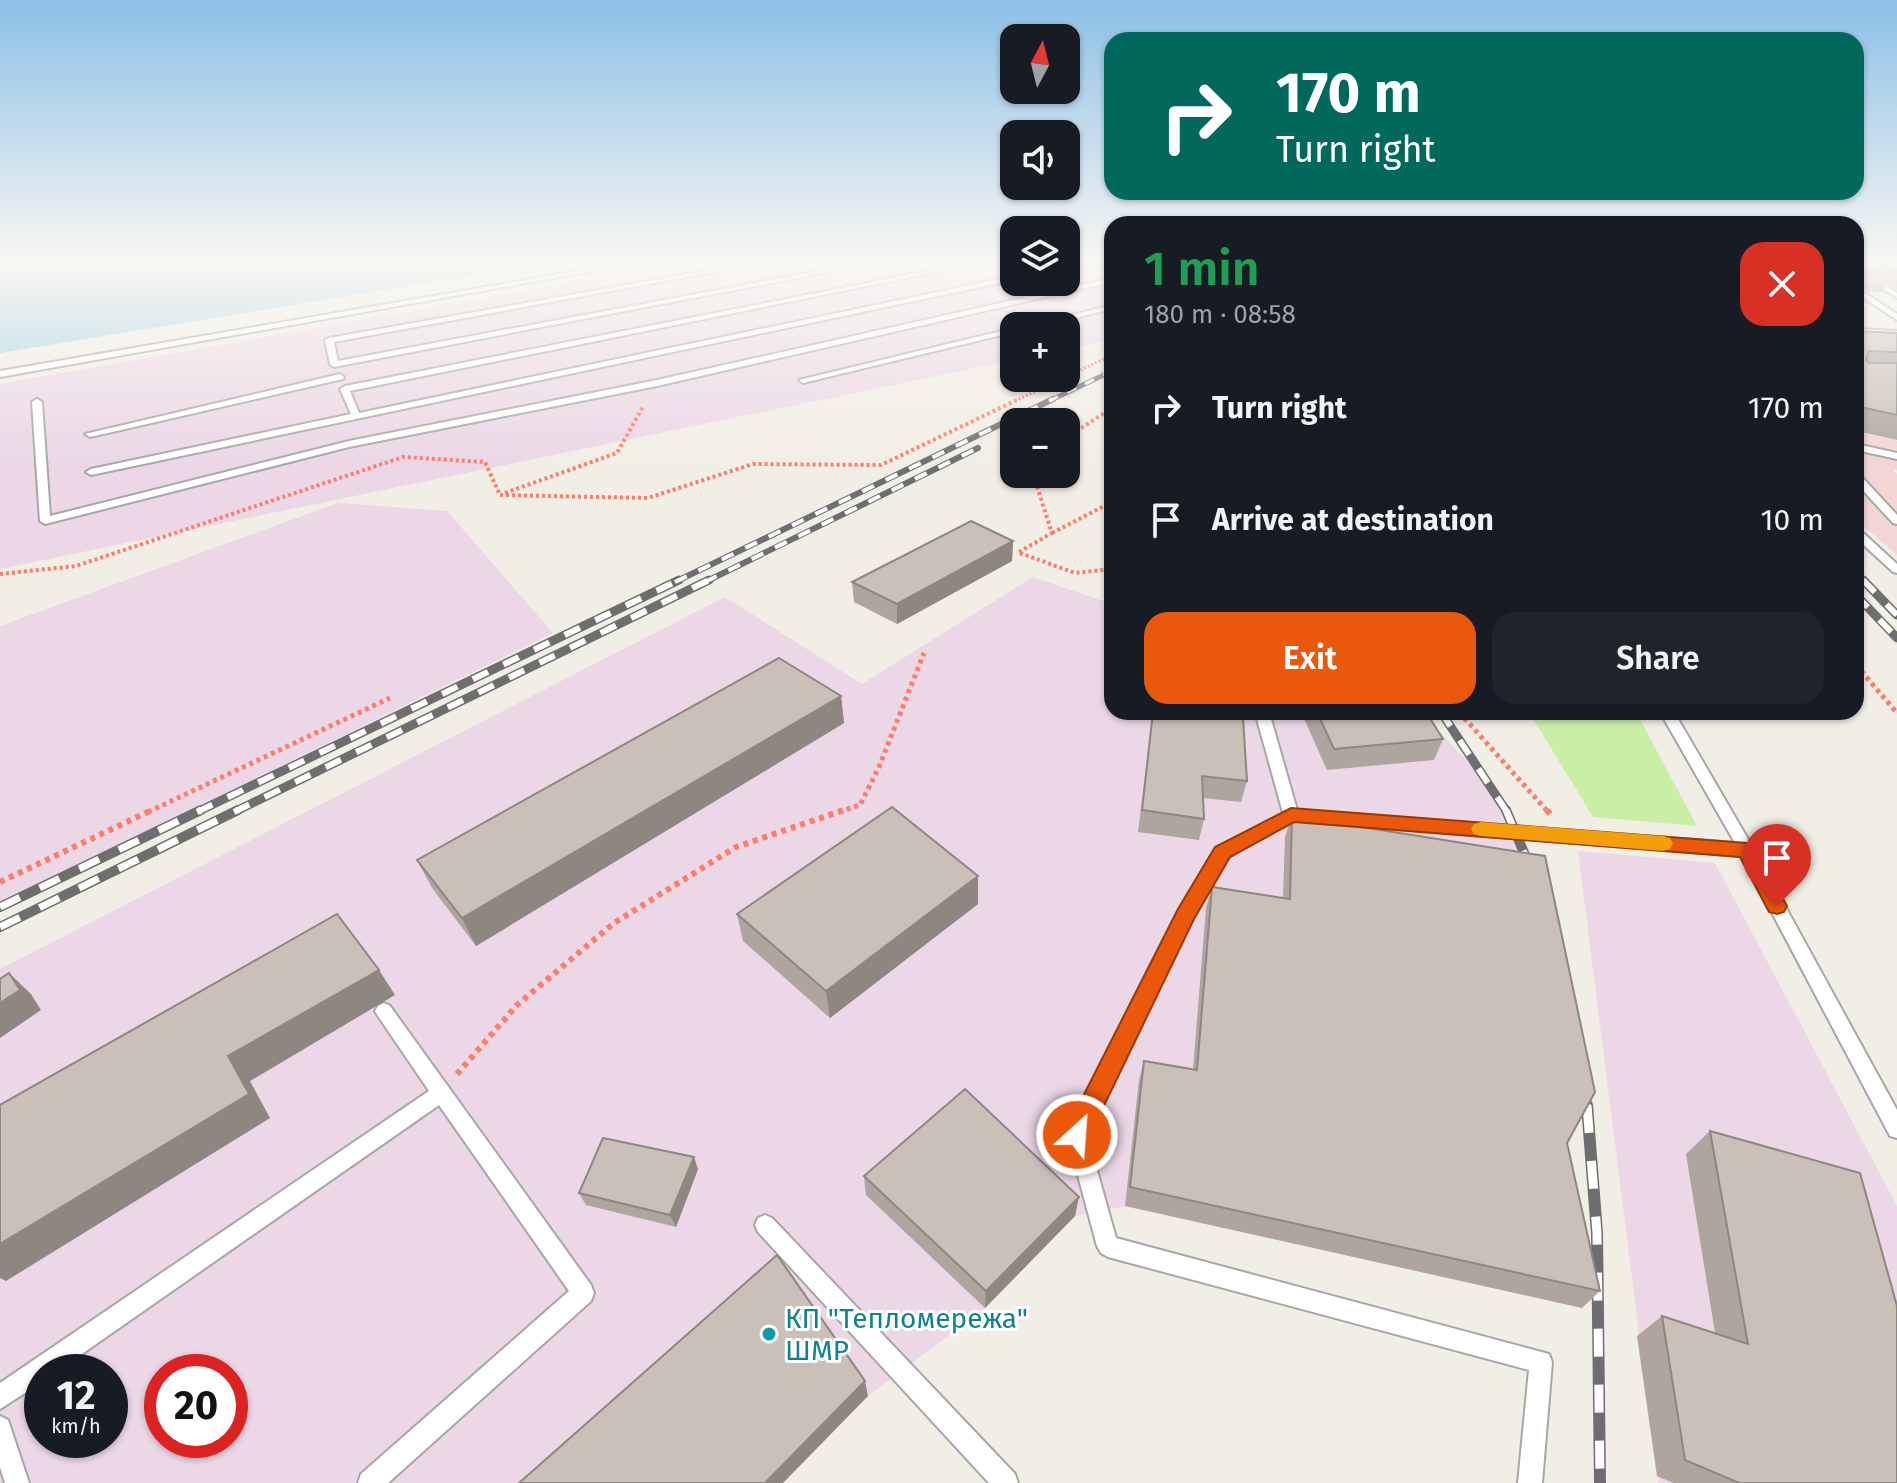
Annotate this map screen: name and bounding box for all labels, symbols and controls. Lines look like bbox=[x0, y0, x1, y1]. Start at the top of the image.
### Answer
north arrow bbox=[1000, 24, 1080, 104]
map controls bbox=[1000, 24, 1080, 488]
text: 170 m bbox=[1276, 60, 1421, 127]
icon: right bbox=[1144, 64, 1248, 168]
button: sound bbox=[1000, 120, 1080, 200]
text: Turn right bbox=[1276, 128, 1436, 172]
button: layers bbox=[1000, 216, 1080, 296]
text: 1 min bbox=[1144, 240, 1260, 298]
button: close bbox=[1740, 242, 1824, 326]
text: 180 m · 08:58 bbox=[1144, 299, 1296, 330]
button: + bbox=[1000, 312, 1080, 392]
icon: right bbox=[1144, 386, 1188, 430]
text: Turn right bbox=[1212, 390, 1347, 426]
text: 170 m bbox=[1748, 390, 1824, 426]
button: − bbox=[1000, 408, 1080, 488]
icon: arrive bbox=[1144, 498, 1188, 542]
text: Arrive at destination bbox=[1212, 502, 1494, 538]
text: 10 m bbox=[1761, 502, 1824, 538]
button: Exit bbox=[1144, 612, 1476, 704]
button: Share bbox=[1492, 612, 1824, 704]
pin bbox=[1743, 824, 1811, 906]
icon: arrive bbox=[1755, 836, 1799, 880]
position arrow bbox=[1035, 1093, 1119, 1177]
place label: КП "Тепломережа" ШМР bbox=[785, 1302, 1028, 1367]
marker: КП "Тепломережа" ШМР bbox=[760, 1325, 778, 1343]
speed limit sign: 20 bbox=[144, 1354, 248, 1458]
text: 12 bbox=[56, 1372, 96, 1420]
text: km/h bbox=[51, 1414, 101, 1438]

